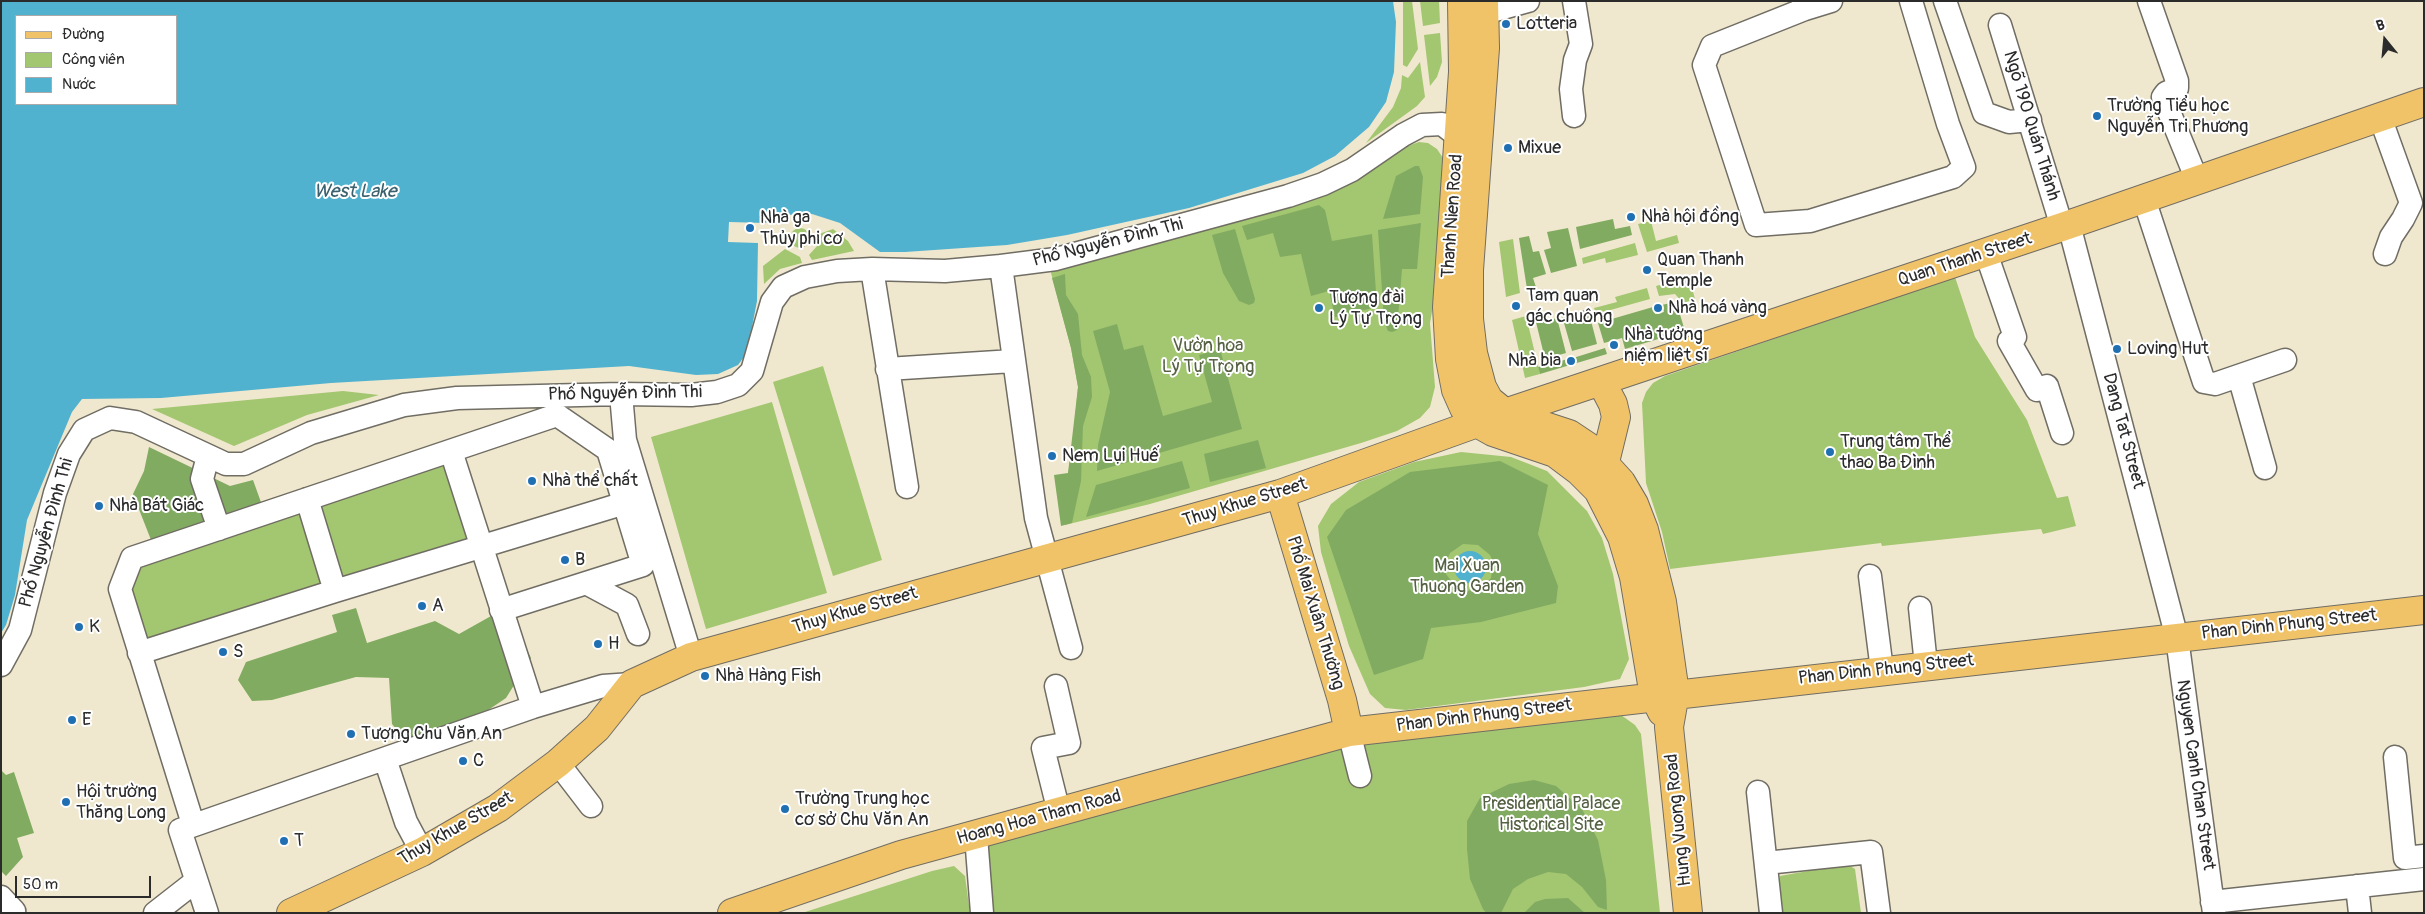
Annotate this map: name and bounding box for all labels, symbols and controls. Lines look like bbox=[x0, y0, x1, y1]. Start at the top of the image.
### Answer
place label: Lotteria bbox=[1516, 13, 1577, 35]
legend bbox=[15, 15, 178, 105]
north arrow bbox=[2360, 15, 2410, 65]
text: B bbox=[2374, 16, 2387, 34]
marker: Lotteria bbox=[1500, 18, 1512, 30]
text: Đường bbox=[62, 25, 104, 44]
street label: Ngõ 190 Quán Thánh bbox=[1998, 48, 2064, 204]
text: Công viên bbox=[62, 50, 125, 69]
text: Nước bbox=[62, 75, 96, 94]
place label: Trường Tiểu học Nguyễn Tri Phương bbox=[2107, 95, 2248, 138]
marker: Trường Tiểu học Nguyễn Tri Phương bbox=[2091, 110, 2103, 122]
place label: Mixue bbox=[1518, 137, 1561, 159]
marker: Mixue bbox=[1502, 142, 1514, 154]
street label: Thanh Nien Road bbox=[1438, 153, 1468, 279]
water label: West Lake bbox=[314, 181, 396, 203]
place label: Nhà hội đồng bbox=[1641, 206, 1739, 228]
place label: Nhà ga Thủy phi cơ bbox=[760, 207, 843, 250]
marker: Nhà hội đồng bbox=[1625, 211, 1637, 223]
street label: Phố Nguyễn Đình Thi bbox=[1031, 214, 1185, 272]
marker: Nhà ga Thủy phi cơ bbox=[744, 222, 756, 234]
street label: Quan Thanh Street bbox=[1895, 228, 2035, 292]
place label: Quan Thanh Temple bbox=[1657, 249, 1744, 292]
marker: Quan Thanh Temple bbox=[1641, 264, 1653, 276]
place label: Tam quan gác chuông bbox=[1526, 285, 1612, 328]
place label: Tượng đài Lý Tự Trọng bbox=[1329, 287, 1422, 330]
place label: Nhà hoá vàng bbox=[1668, 297, 1767, 319]
marker: Tam quan gác chuông bbox=[1510, 300, 1522, 312]
marker: Tượng đài Lý Tự Trọng bbox=[1313, 302, 1325, 314]
marker: Nhà hoá vàng bbox=[1652, 302, 1664, 314]
place label: Nhà tưởng niệm liệt sĩ bbox=[1624, 324, 1710, 366]
park label: Vườn hoa Lý Tự Trọng bbox=[1162, 335, 1254, 378]
place label: Loving Hut bbox=[2127, 338, 2209, 360]
marker: Nhà tưởng niệm liệt sĩ bbox=[1608, 339, 1620, 351]
marker: Loving Hut bbox=[2111, 343, 2123, 355]
place label: Nhà bia bbox=[1508, 350, 1561, 372]
marker: Nhà bia bbox=[1565, 355, 1577, 367]
street label: Dang Tat Street bbox=[2097, 371, 2149, 491]
street label: Phố Nguyễn Đình Thi bbox=[548, 382, 702, 406]
place label: Trung tâm Thể thao Ba Đình bbox=[1840, 431, 1952, 474]
place label: Nem Lụi Huế bbox=[1062, 445, 1159, 467]
marker: Trung tâm Thể thao Ba Đình bbox=[1824, 446, 1836, 458]
marker: Nem Lụi Huế bbox=[1046, 450, 1058, 462]
street label: Phố Nguyễn Đình Thi bbox=[15, 456, 79, 610]
place label: Nhà thể chất bbox=[542, 470, 638, 492]
street label: Thuy Khue Street bbox=[1180, 474, 1310, 532]
marker: Nhà thể chất bbox=[526, 475, 538, 487]
place label: Nhà Bát Giác bbox=[109, 495, 204, 517]
marker: Nhà Bát Giác bbox=[93, 500, 105, 512]
street label: Phố Mai Xuân Thưởng bbox=[1281, 534, 1349, 692]
place label: B bbox=[575, 549, 585, 571]
marker: B bbox=[559, 554, 571, 566]
park label: Mai Xuan Thuong Garden bbox=[1410, 555, 1524, 598]
street label: Thuy Khue Street bbox=[790, 583, 920, 639]
place label: A bbox=[432, 595, 444, 617]
marker: A bbox=[416, 600, 428, 612]
street label: Phan Dinh Phung Street bbox=[2200, 605, 2378, 645]
place label: K bbox=[89, 616, 100, 638]
marker: K bbox=[73, 621, 85, 633]
place label: H bbox=[608, 633, 619, 655]
marker: H bbox=[592, 638, 604, 650]
place label: S bbox=[233, 641, 243, 663]
marker: S bbox=[217, 646, 229, 658]
street label: Phan Dinh Phung Street bbox=[1797, 650, 1975, 690]
place label: Nhà Hàng Fish bbox=[715, 665, 821, 687]
marker: Nhà Hàng Fish bbox=[699, 670, 711, 682]
street label: Nguyen Canh Chan Street bbox=[2171, 678, 2219, 872]
street label: Phan Dinh Phung Street bbox=[1395, 695, 1573, 737]
place label: E bbox=[82, 709, 91, 731]
marker: E bbox=[66, 714, 78, 726]
place label: Tượng Chu Văn An bbox=[361, 723, 502, 745]
marker: Tượng Chu Văn An bbox=[345, 728, 357, 740]
place label: C bbox=[473, 750, 484, 772]
street label: Hung Vuong Road bbox=[1661, 753, 1697, 887]
marker: C bbox=[457, 755, 469, 767]
place label: Hội trường Thăng Long bbox=[76, 781, 166, 824]
street label: Hoang Hoa Tham Road bbox=[954, 786, 1124, 850]
street label: Thuy Khue Street bbox=[395, 787, 517, 871]
place label: Trường Trung học cơ sở Chu Văn An bbox=[795, 788, 930, 831]
park label: Presidential Palace Historical Site bbox=[1482, 793, 1620, 836]
marker: Hội trường Thăng Long bbox=[60, 796, 72, 808]
marker: Trường Trung học cơ sở Chu Văn An bbox=[779, 803, 791, 815]
place label: T bbox=[294, 830, 304, 852]
marker: T bbox=[278, 835, 290, 847]
scale bar bbox=[18, 866, 154, 898]
text: 50 m bbox=[23, 875, 58, 894]

